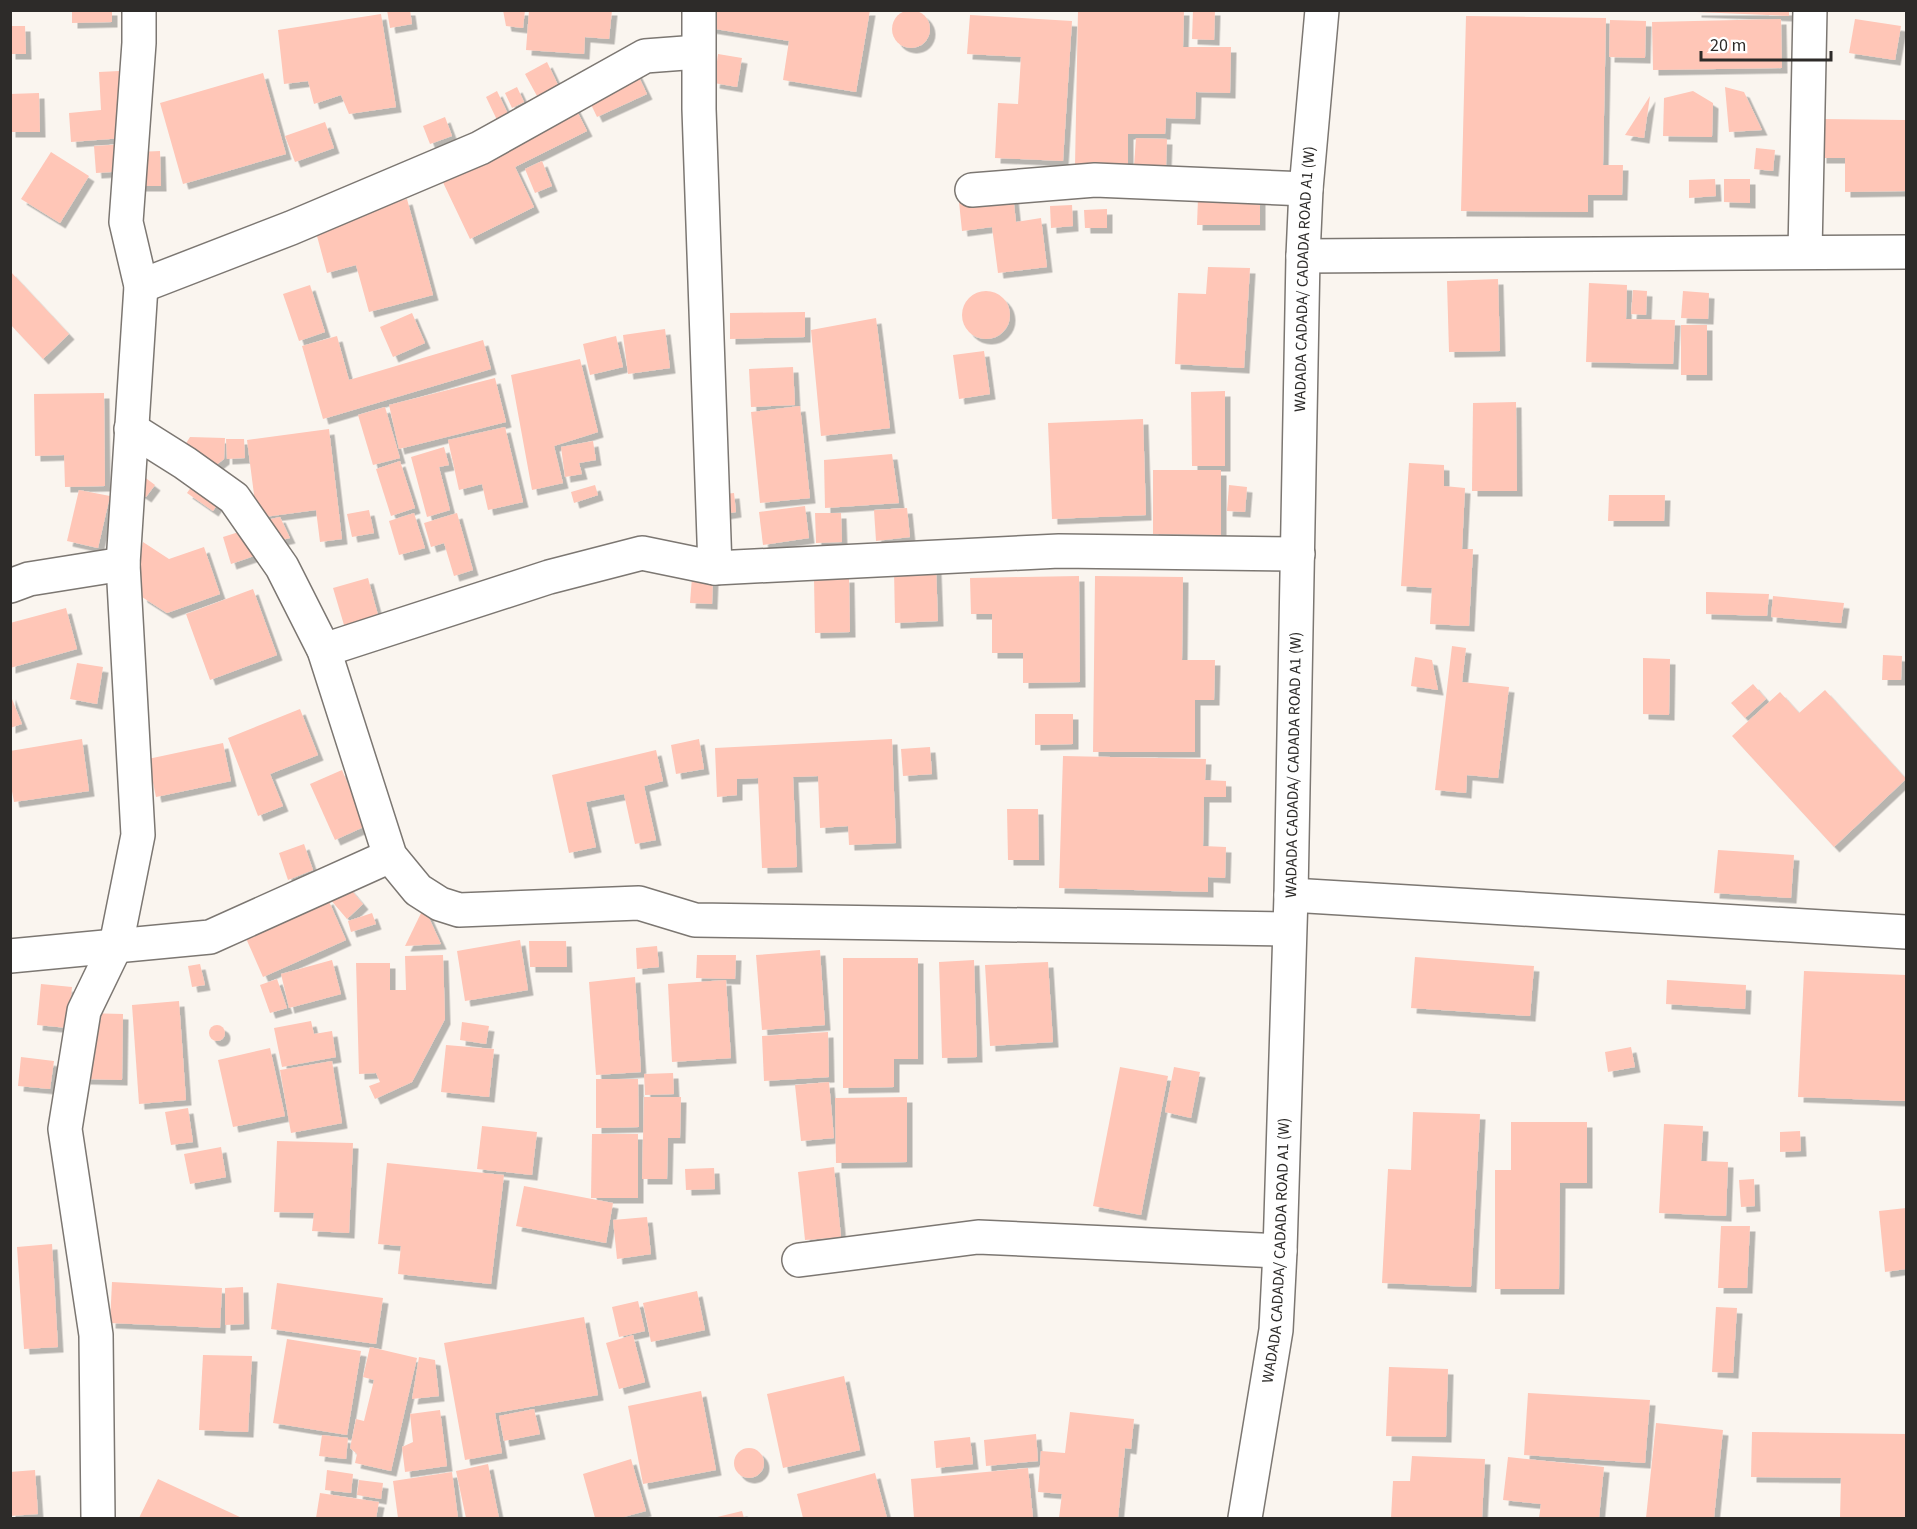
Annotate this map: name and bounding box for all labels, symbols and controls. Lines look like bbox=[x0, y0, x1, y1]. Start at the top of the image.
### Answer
scale bar bbox=[1701, 24, 1832, 62]
text: 20 m bbox=[1710, 33, 1746, 58]
street label: WADADA CADADA/ CADADA ROAD A1 (W) bbox=[1289, 145, 1321, 412]
street label: WADADA CADADA/ CADADA ROAD A1 (W) bbox=[1280, 632, 1307, 898]
street label: WADADA CADADA/ CADADA ROAD A1 (W) bbox=[1256, 1117, 1295, 1385]

